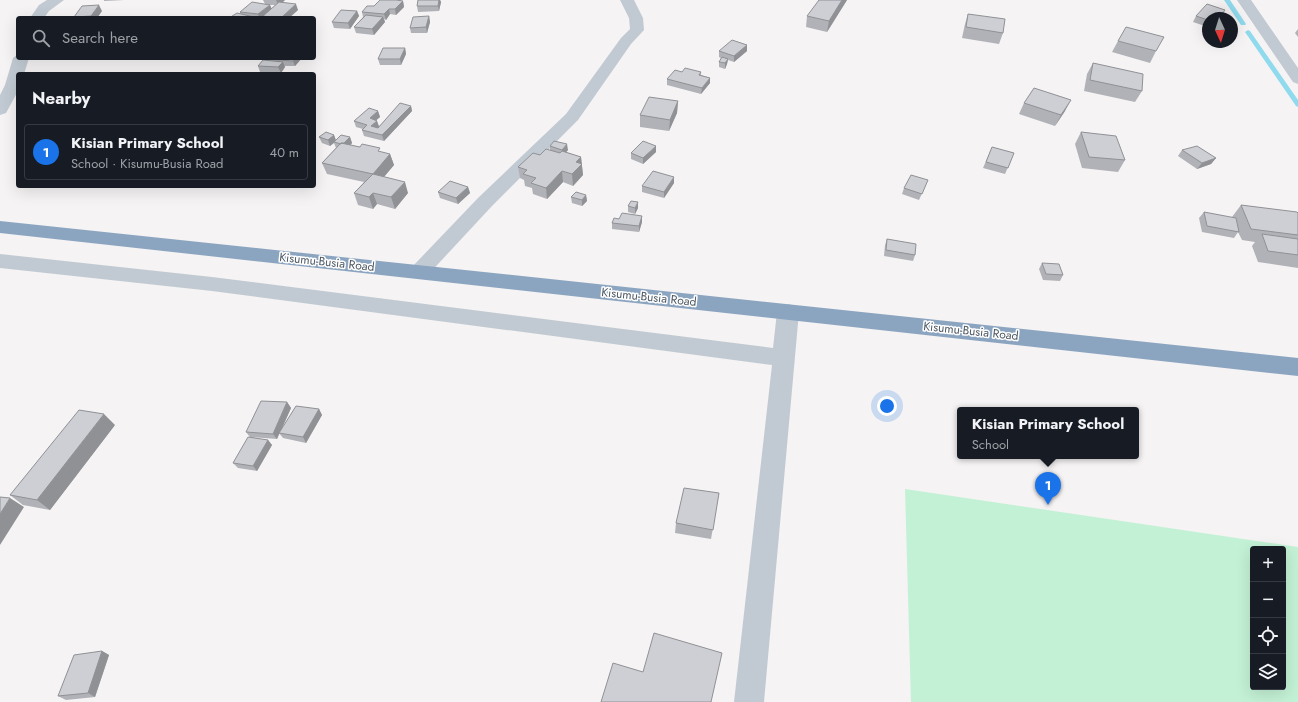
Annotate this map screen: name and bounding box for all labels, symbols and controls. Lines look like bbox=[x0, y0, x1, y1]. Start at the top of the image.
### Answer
north arrow bbox=[1202, 12, 1238, 48]
search box bbox=[16, 16, 316, 60]
icon: search bbox=[30, 27, 52, 49]
text: Search here bbox=[62, 27, 138, 49]
text: Nearby bbox=[32, 86, 90, 110]
text: Kisian Primary School bbox=[71, 132, 224, 154]
text: 1 bbox=[43, 143, 49, 162]
text: 40 m bbox=[270, 143, 299, 162]
text: School · Kisumu-Busia Road bbox=[71, 154, 223, 173]
street label: Kisumu-Busia Road bbox=[279, 248, 375, 276]
street label: Kisumu-Busia Road bbox=[601, 283, 697, 311]
street label: Kisumu-Busia Road bbox=[923, 317, 1019, 345]
your location bbox=[877, 396, 897, 416]
popup bbox=[957, 407, 1139, 459]
text: Kisian Primary School bbox=[972, 413, 1124, 435]
text: School bbox=[972, 435, 1009, 454]
pin: 1 bbox=[1035, 472, 1061, 505]
map controls bbox=[1250, 546, 1286, 690]
button: + bbox=[1250, 546, 1286, 582]
button: − bbox=[1250, 582, 1286, 618]
button: locate bbox=[1250, 618, 1286, 654]
button: layers bbox=[1250, 654, 1286, 690]

